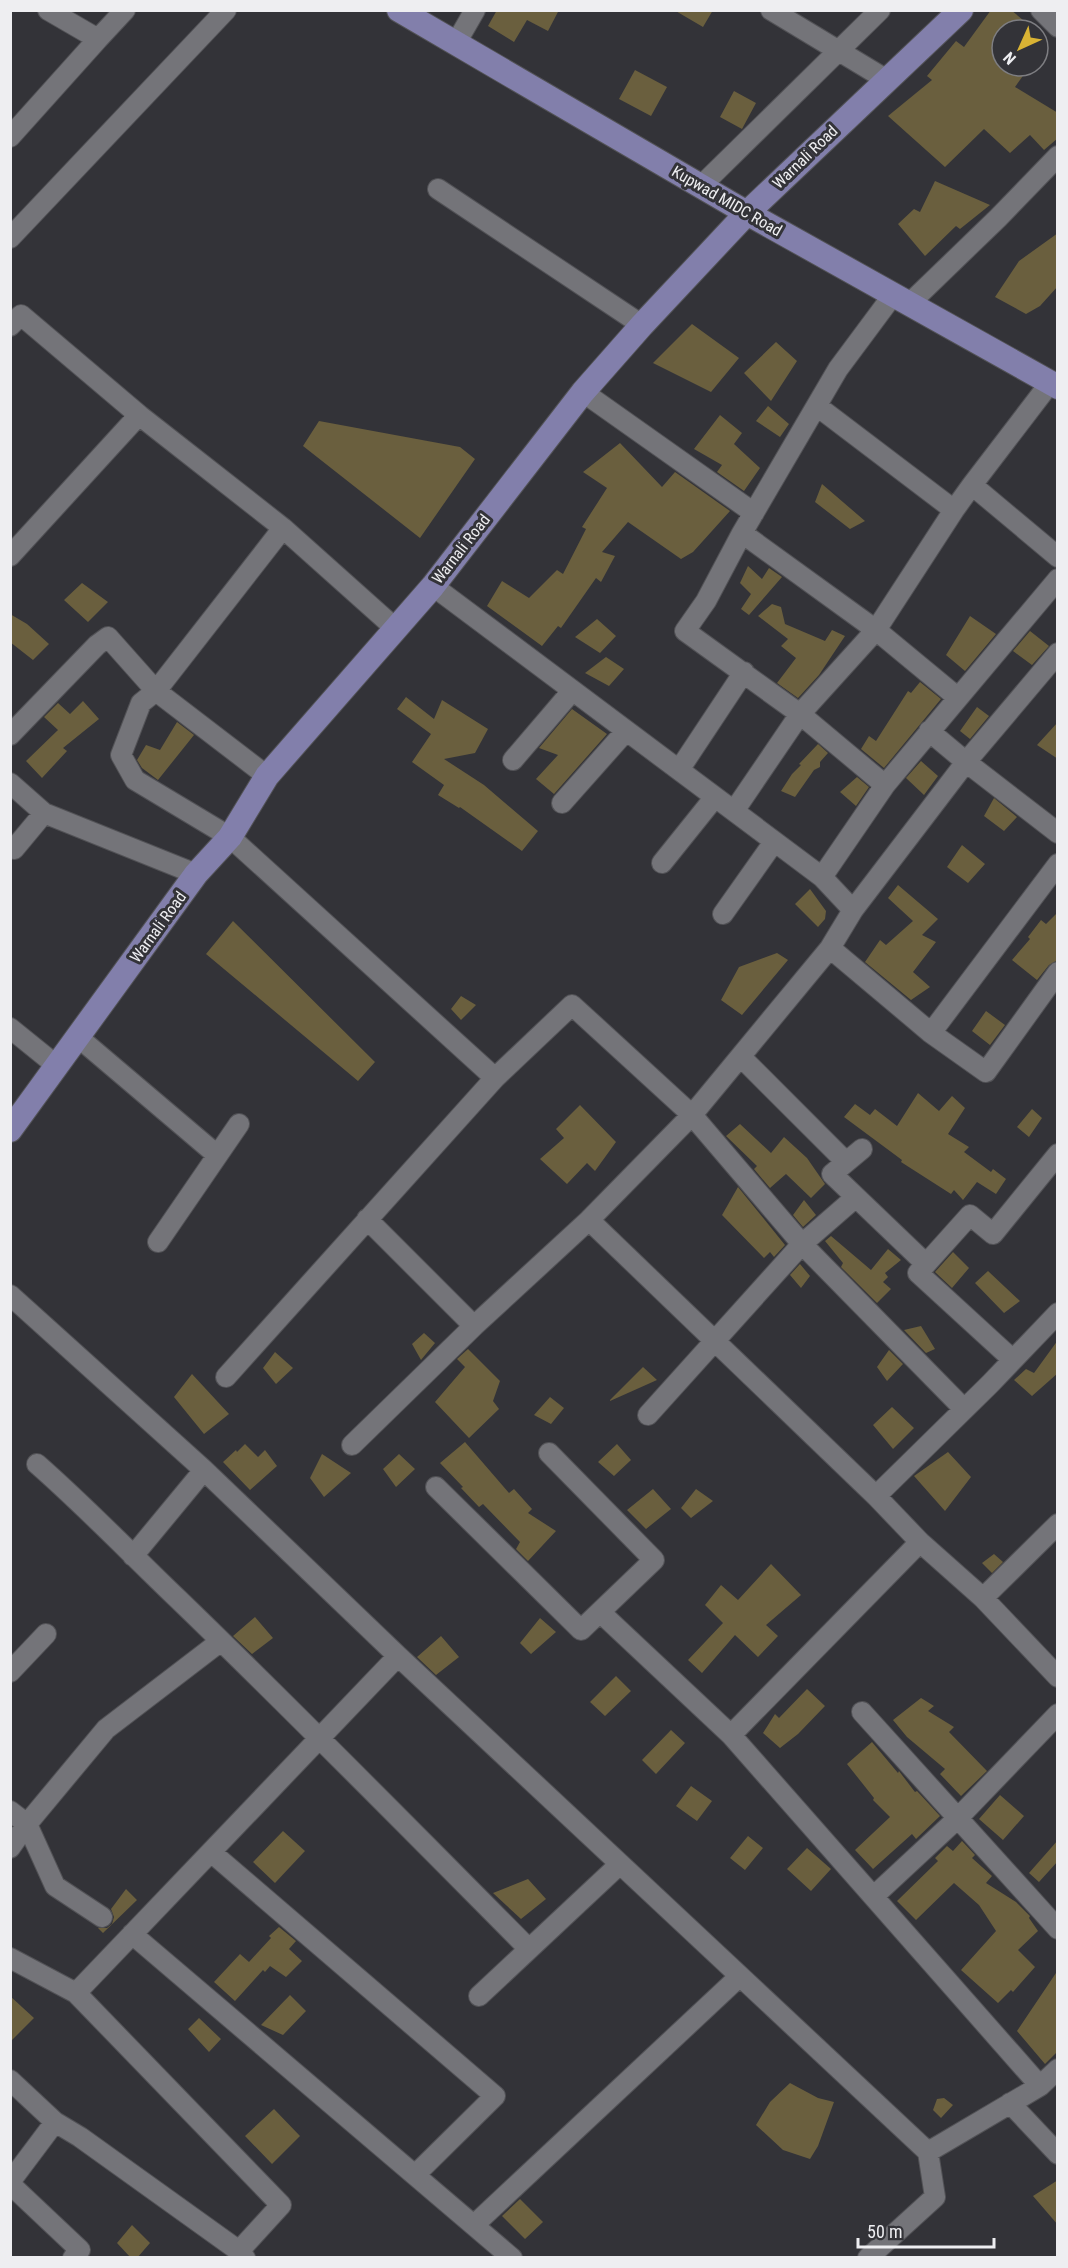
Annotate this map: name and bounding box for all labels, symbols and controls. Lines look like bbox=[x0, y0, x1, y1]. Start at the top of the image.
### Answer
north arrow bbox=[990, 18, 1050, 78]
text: N bbox=[1000, 48, 1020, 68]
street label: Warnali Road bbox=[769, 121, 841, 193]
street label: Kupwad MIDC Road bbox=[669, 162, 785, 240]
street label: Warnali Road bbox=[428, 510, 494, 588]
street label: Warnali Road bbox=[126, 888, 190, 966]
scale bar bbox=[858, 2211, 994, 2249]
text: 50 m bbox=[867, 2221, 902, 2242]

